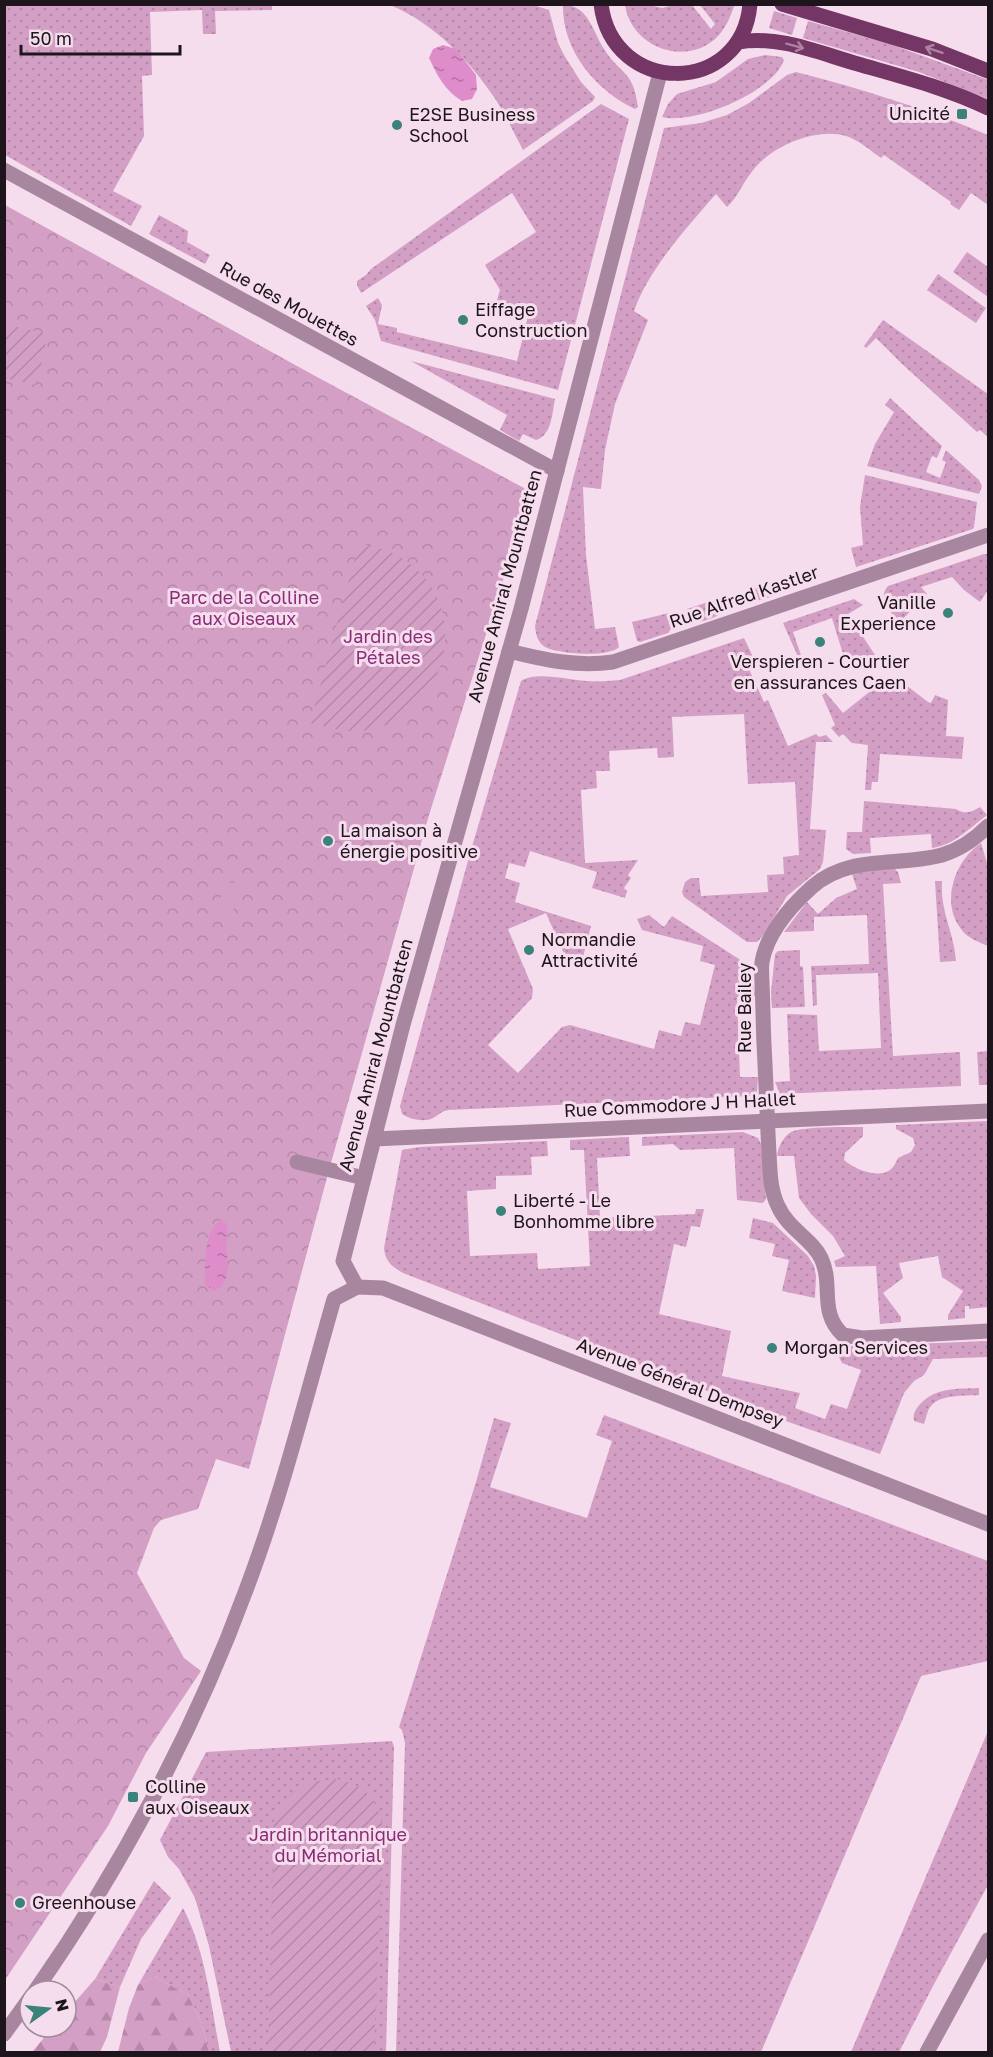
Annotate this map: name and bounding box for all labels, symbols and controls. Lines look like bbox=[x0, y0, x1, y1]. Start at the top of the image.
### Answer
scale bar bbox=[21, 18, 180, 56]
text: 50 m bbox=[30, 27, 72, 49]
one-way arrow bbox=[785, 41, 804, 53]
one-way arrow bbox=[925, 44, 944, 55]
place label: Unicité bbox=[889, 102, 950, 124]
place label: E2SE Business School bbox=[409, 103, 535, 146]
marker: Unicité bbox=[955, 107, 969, 121]
marker: E2SE Business School bbox=[390, 118, 404, 132]
street label: Rue des Mouettes bbox=[216, 256, 363, 350]
place label: Eiffage Construction bbox=[475, 298, 587, 341]
marker: Eiffage Construction bbox=[456, 313, 470, 327]
street label: Avenue Amiral Mountbatten bbox=[462, 467, 546, 705]
street label: Rue Alfred Kastler bbox=[666, 560, 821, 632]
park label: Parc de la Colline aux Oiseaux bbox=[169, 586, 319, 629]
place label: Vanille Experience bbox=[840, 591, 936, 634]
marker: Vanille Experience bbox=[941, 606, 955, 620]
park label: Jardin des Pétales bbox=[343, 625, 433, 668]
marker: Verspieren - Courtier en assurances Caen bbox=[813, 635, 827, 649]
place label: Verspieren - Courtier en assurances Caen bbox=[730, 650, 910, 693]
place label: La maison à énergie positive bbox=[340, 819, 478, 862]
marker: La maison à énergie positive bbox=[321, 834, 335, 848]
place label: Normandie Attractivité bbox=[541, 928, 638, 971]
street label: Avenue Amiral Mountbatten bbox=[333, 936, 417, 1174]
marker: Normandie Attractivité bbox=[522, 943, 536, 957]
street label: Rue Bailey bbox=[733, 963, 755, 1053]
street label: Rue Commodore J H Hallet bbox=[563, 1087, 797, 1121]
place label: Liberté - Le Bonhomme libre bbox=[513, 1189, 655, 1232]
marker: Liberté - Le Bonhomme libre bbox=[494, 1204, 508, 1218]
street label: Avenue Général Dempsey bbox=[574, 1332, 787, 1432]
place label: Morgan Services bbox=[784, 1336, 928, 1358]
marker: Morgan Services bbox=[765, 1341, 779, 1355]
place label: Colline aux Oiseaux bbox=[145, 1775, 250, 1818]
marker: Colline aux Oiseaux bbox=[126, 1790, 140, 1804]
park label: Jardin britannique du Mémorial bbox=[249, 1823, 407, 1866]
place label: Greenhouse bbox=[32, 1891, 136, 1913]
marker: Greenhouse bbox=[13, 1896, 27, 1910]
north arrow bbox=[18, 1979, 78, 2039]
text: N bbox=[51, 1997, 74, 2014]

